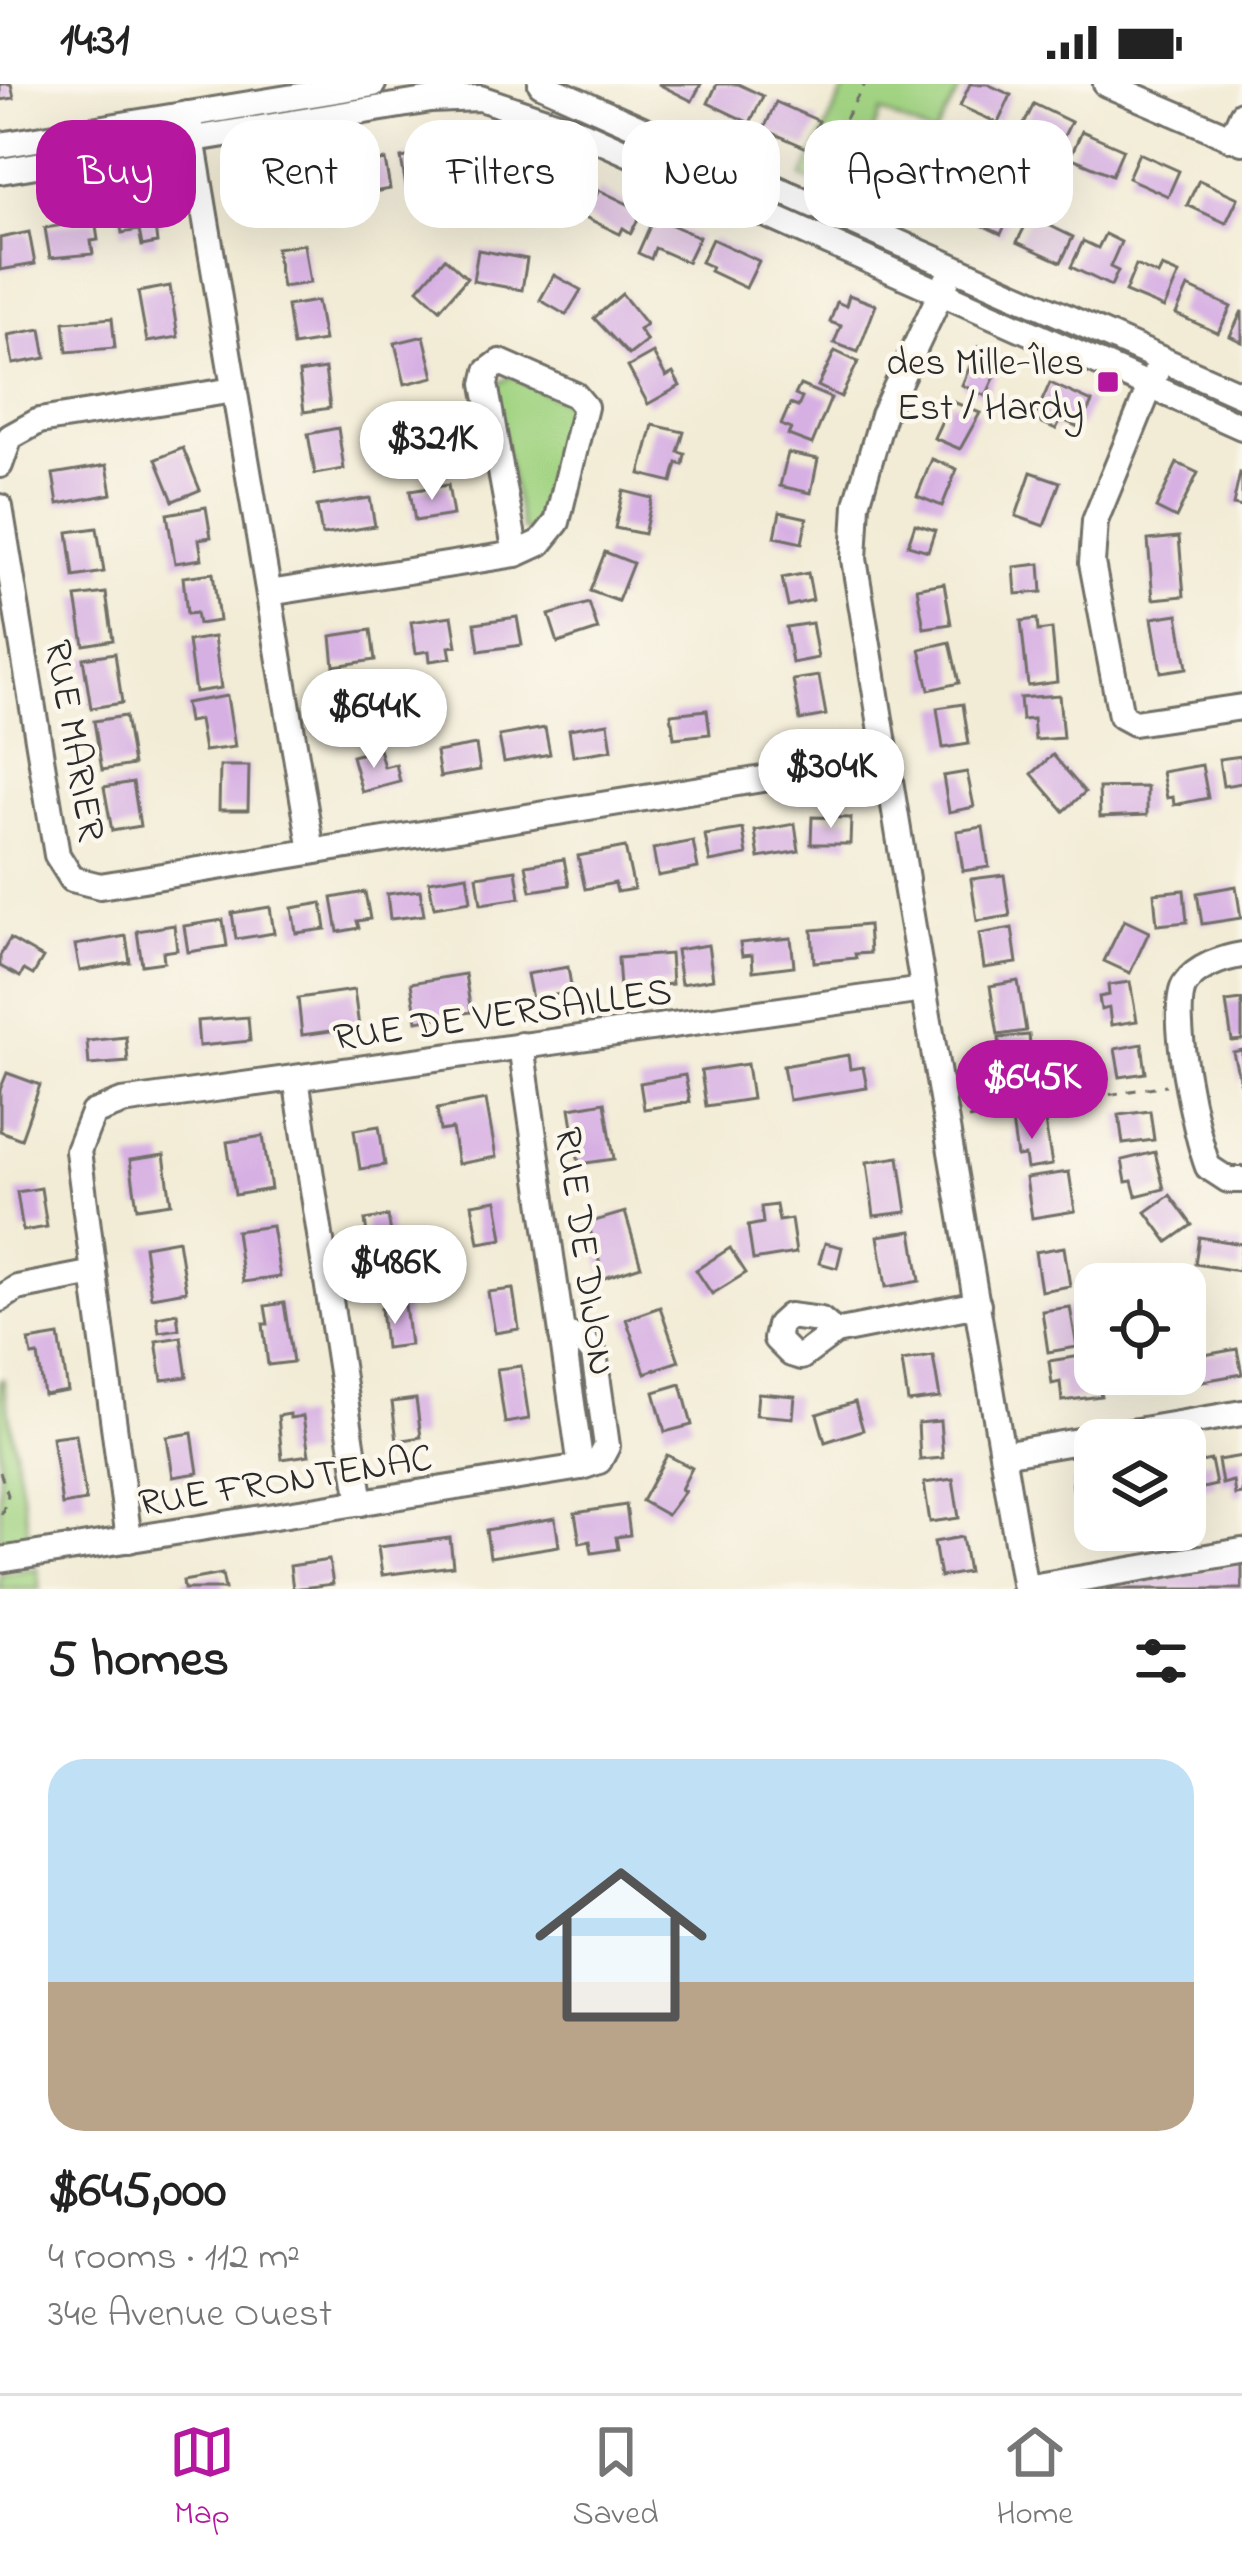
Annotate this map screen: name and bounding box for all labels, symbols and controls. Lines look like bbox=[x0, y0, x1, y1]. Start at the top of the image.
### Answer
text: 14:31 bbox=[60, 9, 130, 75]
chip: Buy bbox=[36, 120, 196, 228]
chip: Rent bbox=[220, 120, 380, 228]
chip: Filters bbox=[404, 120, 598, 228]
chip: New bbox=[622, 120, 780, 228]
chip: Apartment bbox=[804, 120, 1073, 228]
place label: des Mille-Îles Est / Hardy bbox=[886, 336, 1084, 438]
marker: des Mille-Îles Est / Hardy bbox=[1095, 369, 1121, 395]
pin: $321K bbox=[348, 401, 516, 503]
text: $321K bbox=[387, 411, 477, 468]
street label: RUE MARIER bbox=[27, 636, 118, 846]
pin: $644K bbox=[290, 669, 458, 771]
text: $644K bbox=[328, 679, 420, 736]
pin: $304K bbox=[747, 729, 915, 831]
text: $304K bbox=[785, 739, 877, 796]
street label: RUE DE VERSAILLES bbox=[330, 965, 675, 1068]
pin: $645K bbox=[948, 1040, 1116, 1142]
text: $645K bbox=[983, 1050, 1081, 1107]
street label: RUE DE DIJON bbox=[537, 1124, 628, 1380]
pin: $486K bbox=[311, 1225, 479, 1327]
text: $486K bbox=[350, 1235, 440, 1292]
map controls bbox=[1074, 1263, 1206, 1551]
button: locate bbox=[1074, 1263, 1206, 1395]
button: layers bbox=[1074, 1419, 1206, 1551]
street label: RUE FRONTENAC bbox=[135, 1431, 437, 1534]
text: 5 homes bbox=[48, 1624, 229, 1699]
icon: filters bbox=[1128, 1628, 1194, 1694]
icon: home bbox=[513, 1837, 729, 2053]
text: $645,000 bbox=[48, 2155, 226, 2230]
text: 4 rooms · 112 m² bbox=[48, 2230, 300, 2287]
text: 34e Avenue Ouest bbox=[48, 2287, 332, 2344]
tab: Map bbox=[169, 2419, 235, 2539]
tab: Saved bbox=[573, 2419, 659, 2539]
tab: Home bbox=[996, 2419, 1073, 2539]

